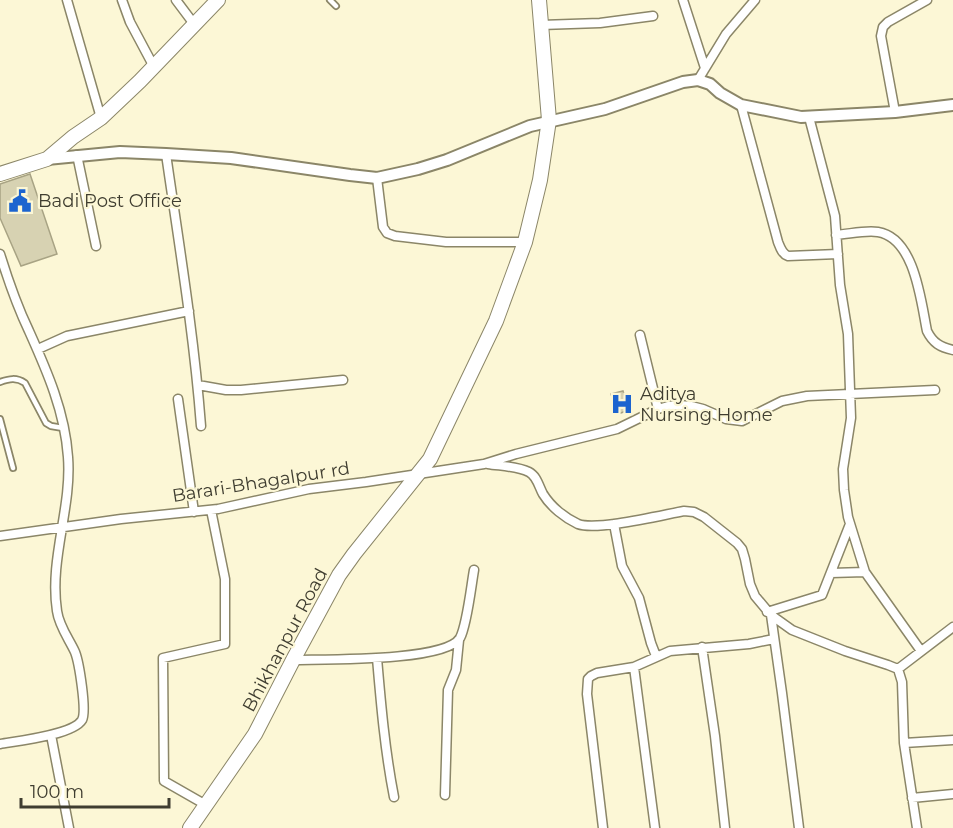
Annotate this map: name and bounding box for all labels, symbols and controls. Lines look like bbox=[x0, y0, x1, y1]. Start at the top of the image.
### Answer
public building icon: Badi Post Office bbox=[7, 188, 33, 214]
place label: Badi Post Office bbox=[38, 190, 182, 212]
place label: Aditya Nursing Home bbox=[640, 383, 773, 426]
hospital icon: Aditya Nursing Home bbox=[609, 391, 635, 417]
street label: Barari-Bhagalpur rd bbox=[171, 457, 351, 507]
street label: Bhikhanpur Road bbox=[238, 564, 332, 716]
scale bar bbox=[21, 771, 170, 809]
text: 100 m bbox=[30, 781, 84, 803]

